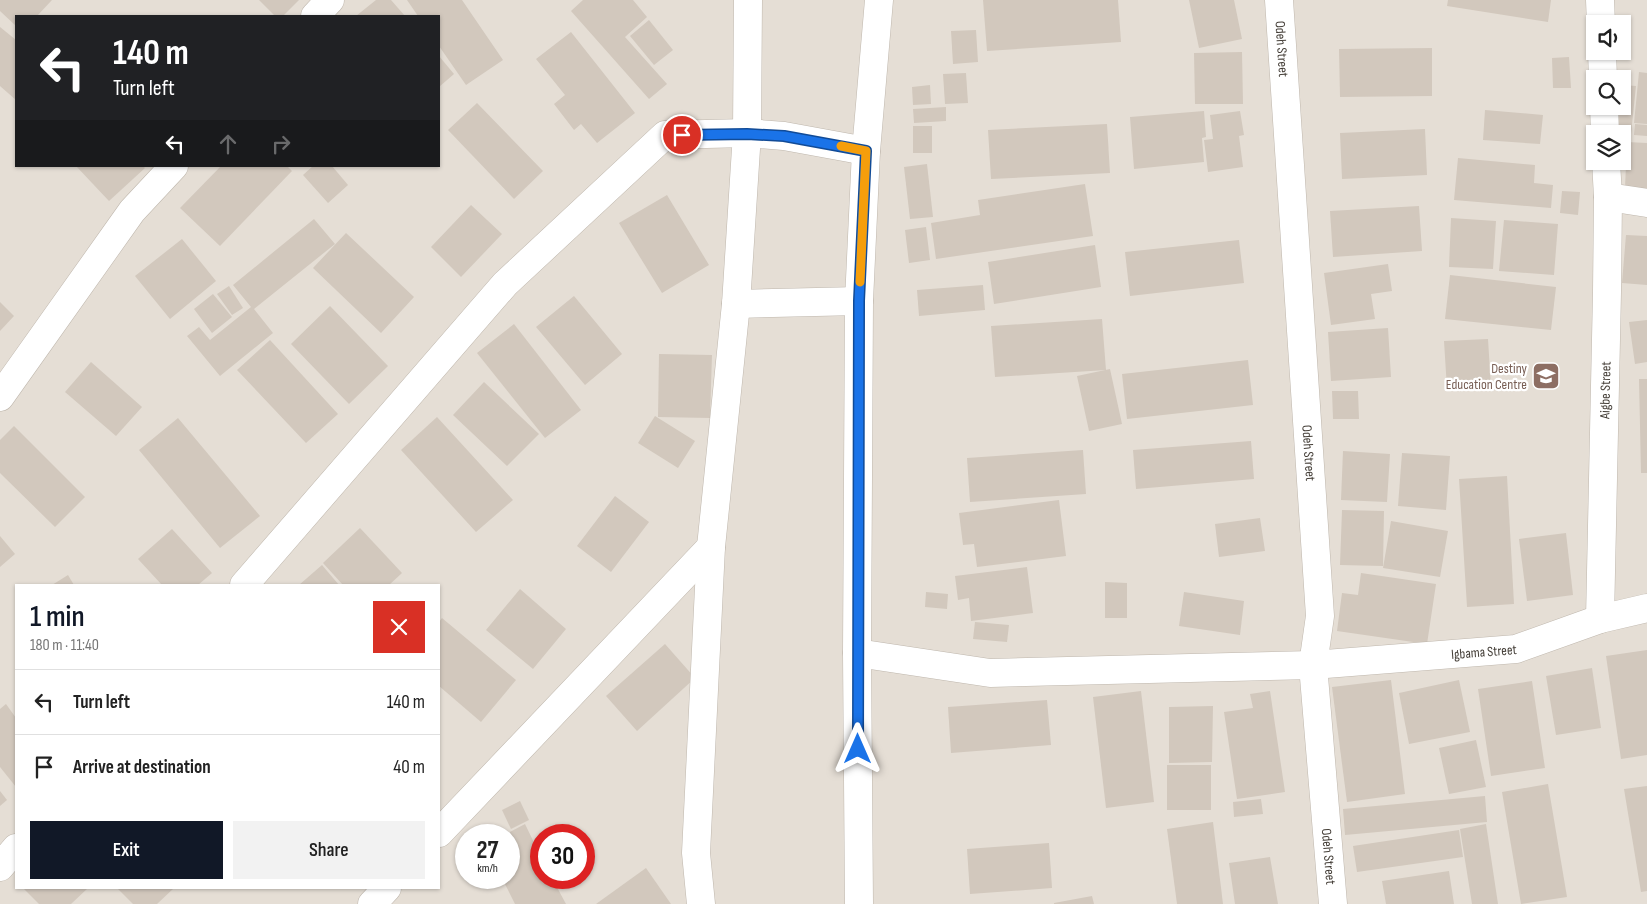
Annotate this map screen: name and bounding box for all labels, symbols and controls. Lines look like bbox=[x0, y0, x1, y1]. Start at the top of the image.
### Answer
map controls bbox=[1586, 15, 1631, 170]
button: sound bbox=[1586, 15, 1631, 60]
street label: Odeh Street bbox=[1271, 20, 1292, 78]
text: 140 m bbox=[113, 32, 189, 75]
icon: left bbox=[30, 35, 95, 100]
button: search bbox=[1586, 70, 1631, 115]
text: Turn left bbox=[113, 75, 175, 102]
pin bbox=[661, 114, 703, 156]
icon: arrive bbox=[668, 121, 696, 149]
button: layers bbox=[1586, 125, 1631, 170]
icon: left bbox=[161, 130, 189, 158]
icon: ahead bbox=[214, 130, 242, 158]
icon: right bbox=[267, 130, 295, 158]
place label: Destiny Education Centre bbox=[1446, 360, 1528, 393]
school or university icon: Destiny Education Centre bbox=[1531, 361, 1561, 391]
street label: Aigbe Street bbox=[1596, 361, 1615, 420]
street label: Odeh Street bbox=[1298, 424, 1319, 482]
text: 1 min bbox=[30, 599, 85, 635]
button: close bbox=[373, 601, 425, 653]
text: 180 m · 11:40 bbox=[30, 636, 99, 655]
street label: Igbama Street bbox=[1450, 641, 1517, 663]
icon: left bbox=[30, 688, 58, 716]
text: Turn left bbox=[73, 691, 130, 714]
text: 140 m bbox=[387, 691, 425, 714]
position arrow bbox=[831, 722, 883, 774]
icon: arrive bbox=[30, 753, 58, 781]
text: Arrive at destination bbox=[73, 756, 211, 779]
text: 40 m bbox=[393, 756, 425, 779]
button: Exit bbox=[30, 821, 223, 879]
button: Share bbox=[233, 821, 425, 879]
speed limit sign: 30 bbox=[530, 824, 595, 889]
street label: Odeh Street bbox=[1318, 828, 1339, 885]
text: 27 bbox=[477, 835, 498, 866]
text: km/h bbox=[477, 861, 498, 876]

